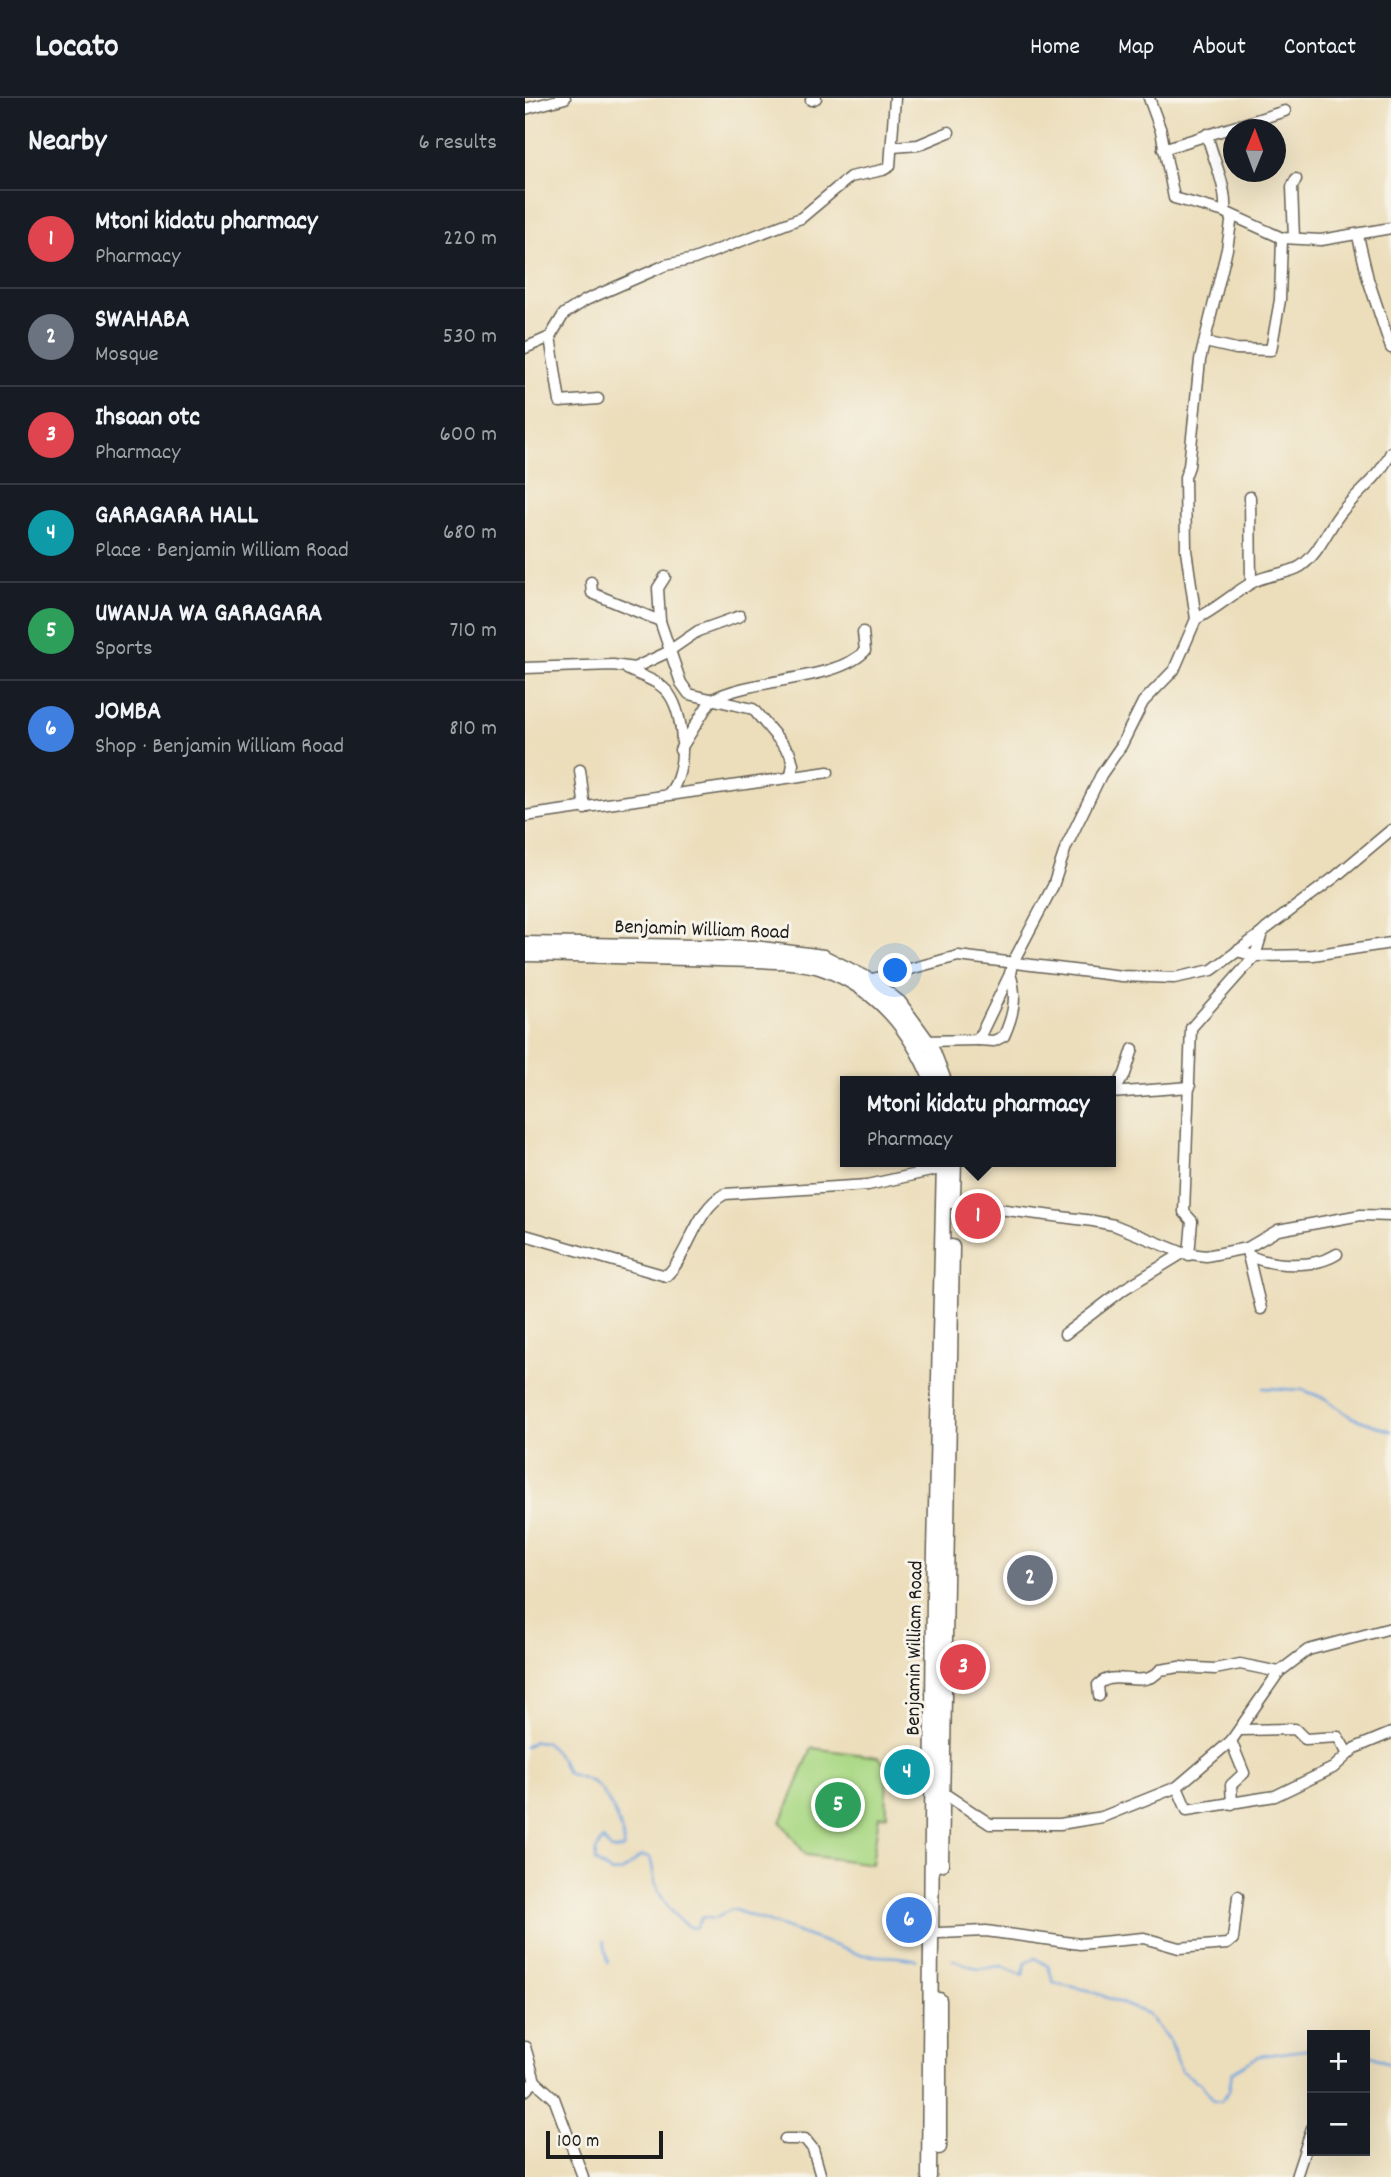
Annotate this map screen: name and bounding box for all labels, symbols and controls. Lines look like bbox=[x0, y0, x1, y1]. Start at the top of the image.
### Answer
text: Locato bbox=[35, 25, 119, 72]
text: Home bbox=[1030, 31, 1080, 65]
text: Map bbox=[1118, 31, 1154, 65]
text: About bbox=[1192, 31, 1246, 65]
text: Contact bbox=[1284, 31, 1356, 65]
north arrow bbox=[1223, 119, 1286, 182]
text: Nearby bbox=[28, 122, 106, 165]
text: 6 results bbox=[419, 127, 497, 160]
text: Mtoni kidatu pharmacy bbox=[95, 204, 317, 241]
text: 1 bbox=[48, 223, 54, 256]
text: 220 m bbox=[443, 223, 497, 256]
text: Pharmacy bbox=[95, 241, 180, 274]
text: SWAHABA bbox=[95, 302, 190, 339]
text: 2 bbox=[46, 321, 56, 354]
text: 530 m bbox=[443, 321, 497, 354]
text: Mosque bbox=[95, 339, 159, 372]
text: Ihsaan otc bbox=[95, 400, 200, 437]
text: 3 bbox=[46, 419, 56, 452]
text: 600 m bbox=[440, 419, 497, 452]
text: Pharmacy bbox=[95, 437, 180, 470]
text: GARAGARA HALL bbox=[95, 498, 258, 535]
text: 4 bbox=[46, 517, 56, 550]
text: 680 m bbox=[443, 517, 497, 550]
text: Place · Benjamin William Road bbox=[95, 535, 349, 568]
text: UWANJA WA GARAGARA bbox=[95, 596, 323, 633]
text: 5 bbox=[46, 615, 56, 648]
text: 710 m bbox=[450, 615, 497, 648]
text: Sports bbox=[95, 633, 153, 666]
text: JOMBA bbox=[95, 694, 161, 731]
text: 6 bbox=[45, 713, 57, 746]
text: 810 m bbox=[449, 713, 497, 746]
text: Shop · Benjamin William Road bbox=[95, 731, 344, 764]
street label: Benjamin William Road bbox=[614, 913, 790, 949]
your location bbox=[878, 953, 912, 987]
popup bbox=[840, 1076, 1116, 1167]
text: Mtoni kidatu pharmacy bbox=[867, 1087, 1089, 1124]
text: Pharmacy bbox=[867, 1124, 952, 1157]
pin: 1 bbox=[955, 1190, 1001, 1242]
pin: 2 bbox=[1007, 1552, 1053, 1604]
street label: Benjamin William Road bbox=[899, 1560, 933, 1736]
pin: 3 bbox=[940, 1641, 986, 1693]
pin: 4 bbox=[884, 1746, 930, 1798]
pin: 5 bbox=[815, 1779, 861, 1831]
pin: 6 bbox=[886, 1894, 932, 1946]
map controls bbox=[1307, 2030, 1370, 2156]
button: + bbox=[1307, 2030, 1370, 2093]
button: − bbox=[1307, 2093, 1370, 2156]
scale bar bbox=[546, 2128, 663, 2160]
text: 100 m bbox=[557, 2129, 599, 2156]

